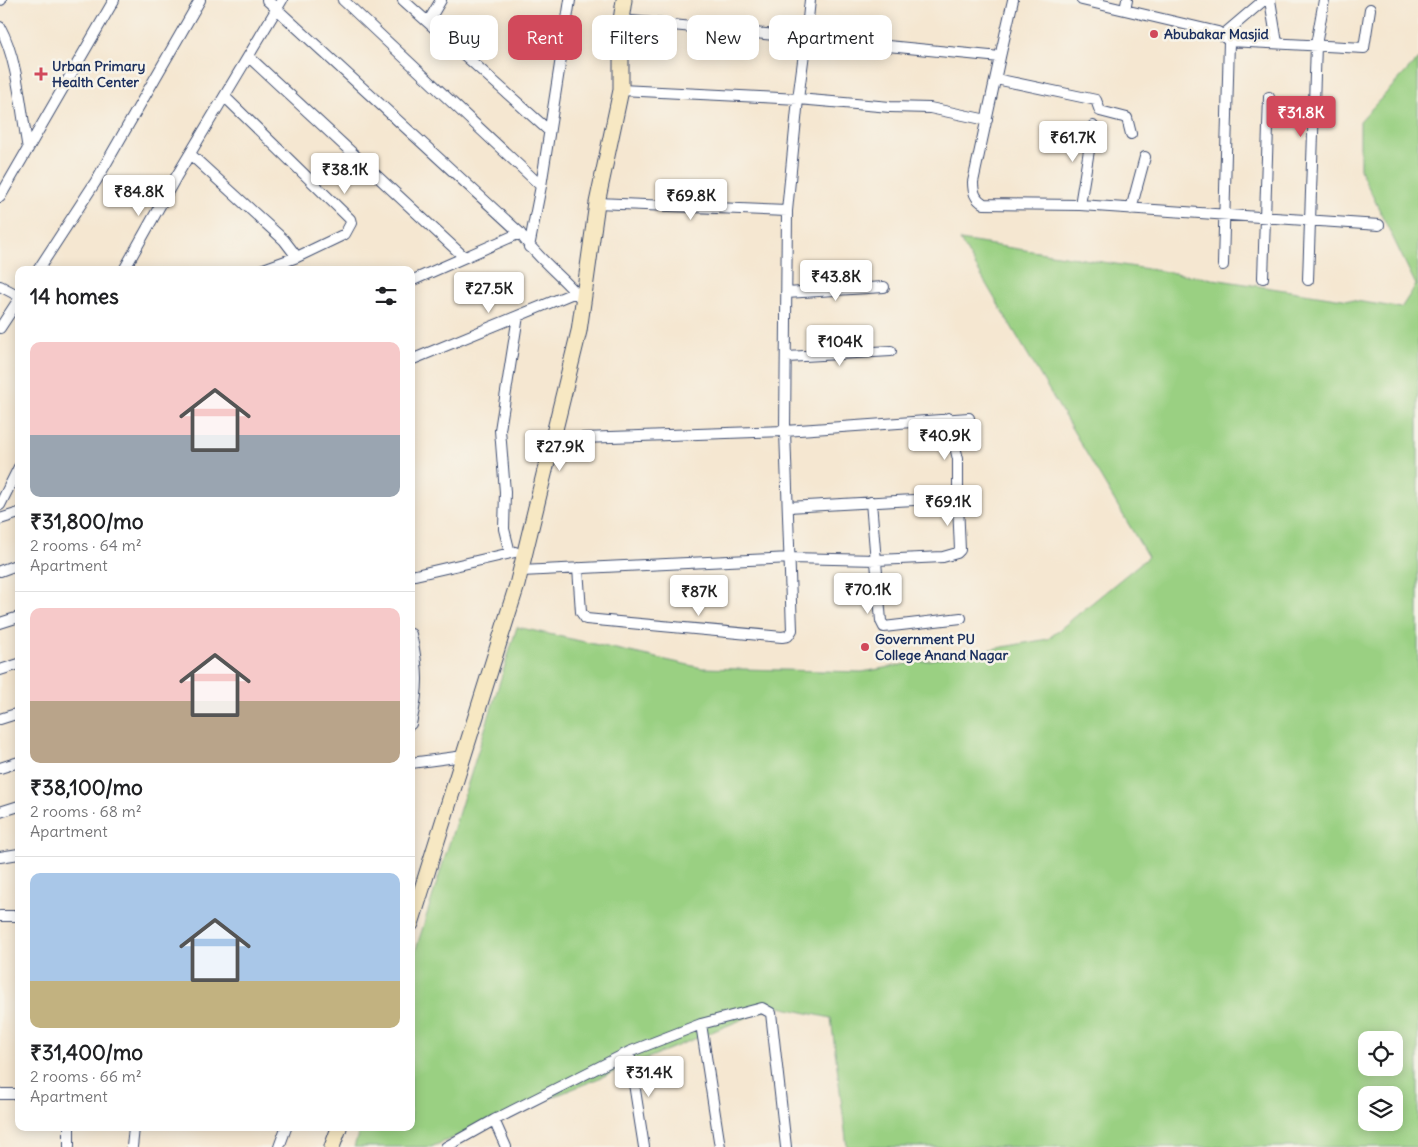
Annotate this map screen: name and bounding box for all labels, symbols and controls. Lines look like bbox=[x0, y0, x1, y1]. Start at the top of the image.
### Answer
chip: Buy bbox=[430, 15, 498, 60]
chip: Rent bbox=[508, 15, 582, 60]
chip: Filters bbox=[592, 15, 677, 60]
chip: New bbox=[687, 15, 759, 60]
chip: Apartment bbox=[769, 15, 892, 60]
place label: Abubakar Masjid bbox=[1164, 25, 1270, 43]
marker: Abubakar Masjid bbox=[1148, 28, 1160, 40]
place label: Urban Primary Health Center bbox=[52, 57, 146, 91]
marker: Urban Primary Health Center bbox=[34, 67, 48, 81]
pin: ₹31.8K bbox=[1260, 96, 1342, 138]
text: ₹31.8K bbox=[1278, 102, 1324, 122]
pin: ₹61.7K bbox=[1032, 120, 1114, 163]
text: ₹61.7K bbox=[1050, 127, 1096, 147]
pin: ₹38.1K bbox=[304, 152, 386, 195]
text: ₹38.1K bbox=[322, 159, 368, 179]
pin: ₹84.8K bbox=[98, 174, 180, 217]
pin: ₹69.8K bbox=[650, 178, 732, 221]
text: ₹84.8K bbox=[114, 181, 164, 201]
text: ₹69.8K bbox=[666, 185, 716, 205]
pin: ₹43.8K bbox=[795, 260, 877, 302]
text: ₹43.8K bbox=[811, 266, 861, 286]
pin: ₹27.5K bbox=[448, 272, 530, 314]
text: ₹27.5K bbox=[465, 278, 513, 298]
icon: filters bbox=[372, 282, 400, 310]
text: 14 homes bbox=[30, 283, 119, 310]
pin: ₹104K bbox=[805, 324, 875, 367]
text: ₹104K bbox=[817, 331, 863, 351]
icon: home bbox=[170, 375, 260, 465]
pin: ₹40.9K bbox=[904, 418, 986, 461]
text: ₹40.9K bbox=[919, 425, 971, 445]
pin: ₹27.9K bbox=[519, 430, 601, 472]
text: ₹27.9K bbox=[536, 436, 584, 456]
pin: ₹69.1K bbox=[907, 484, 989, 527]
text: ₹69.1K bbox=[925, 491, 971, 511]
text: ₹31,800/mo bbox=[30, 508, 144, 535]
text: 2 rooms · 64 m² bbox=[30, 535, 142, 555]
text: Apartment bbox=[30, 555, 108, 575]
pin: ₹70.1K bbox=[827, 572, 909, 615]
pin: ₹87K bbox=[669, 574, 729, 617]
text: ₹70.1K bbox=[845, 579, 891, 599]
text: ₹87K bbox=[681, 581, 717, 601]
place label: Government PU College Anand Nagar bbox=[875, 630, 1009, 664]
icon: home bbox=[170, 640, 260, 730]
marker: Government PU College Anand Nagar bbox=[859, 641, 871, 653]
text: ₹38,100/mo bbox=[30, 774, 143, 801]
text: 2 rooms · 68 m² bbox=[30, 801, 142, 821]
text: Apartment bbox=[30, 821, 108, 841]
icon: home bbox=[170, 905, 260, 995]
map controls bbox=[1358, 1031, 1403, 1131]
button: locate bbox=[1358, 1031, 1403, 1076]
text: ₹31,400/mo bbox=[30, 1039, 143, 1066]
pin: ₹31.4K bbox=[608, 1056, 690, 1098]
text: ₹31.4K bbox=[626, 1062, 672, 1082]
text: 2 rooms · 66 m² bbox=[30, 1066, 142, 1086]
text: Apartment bbox=[30, 1086, 108, 1106]
button: layers bbox=[1358, 1086, 1403, 1131]

